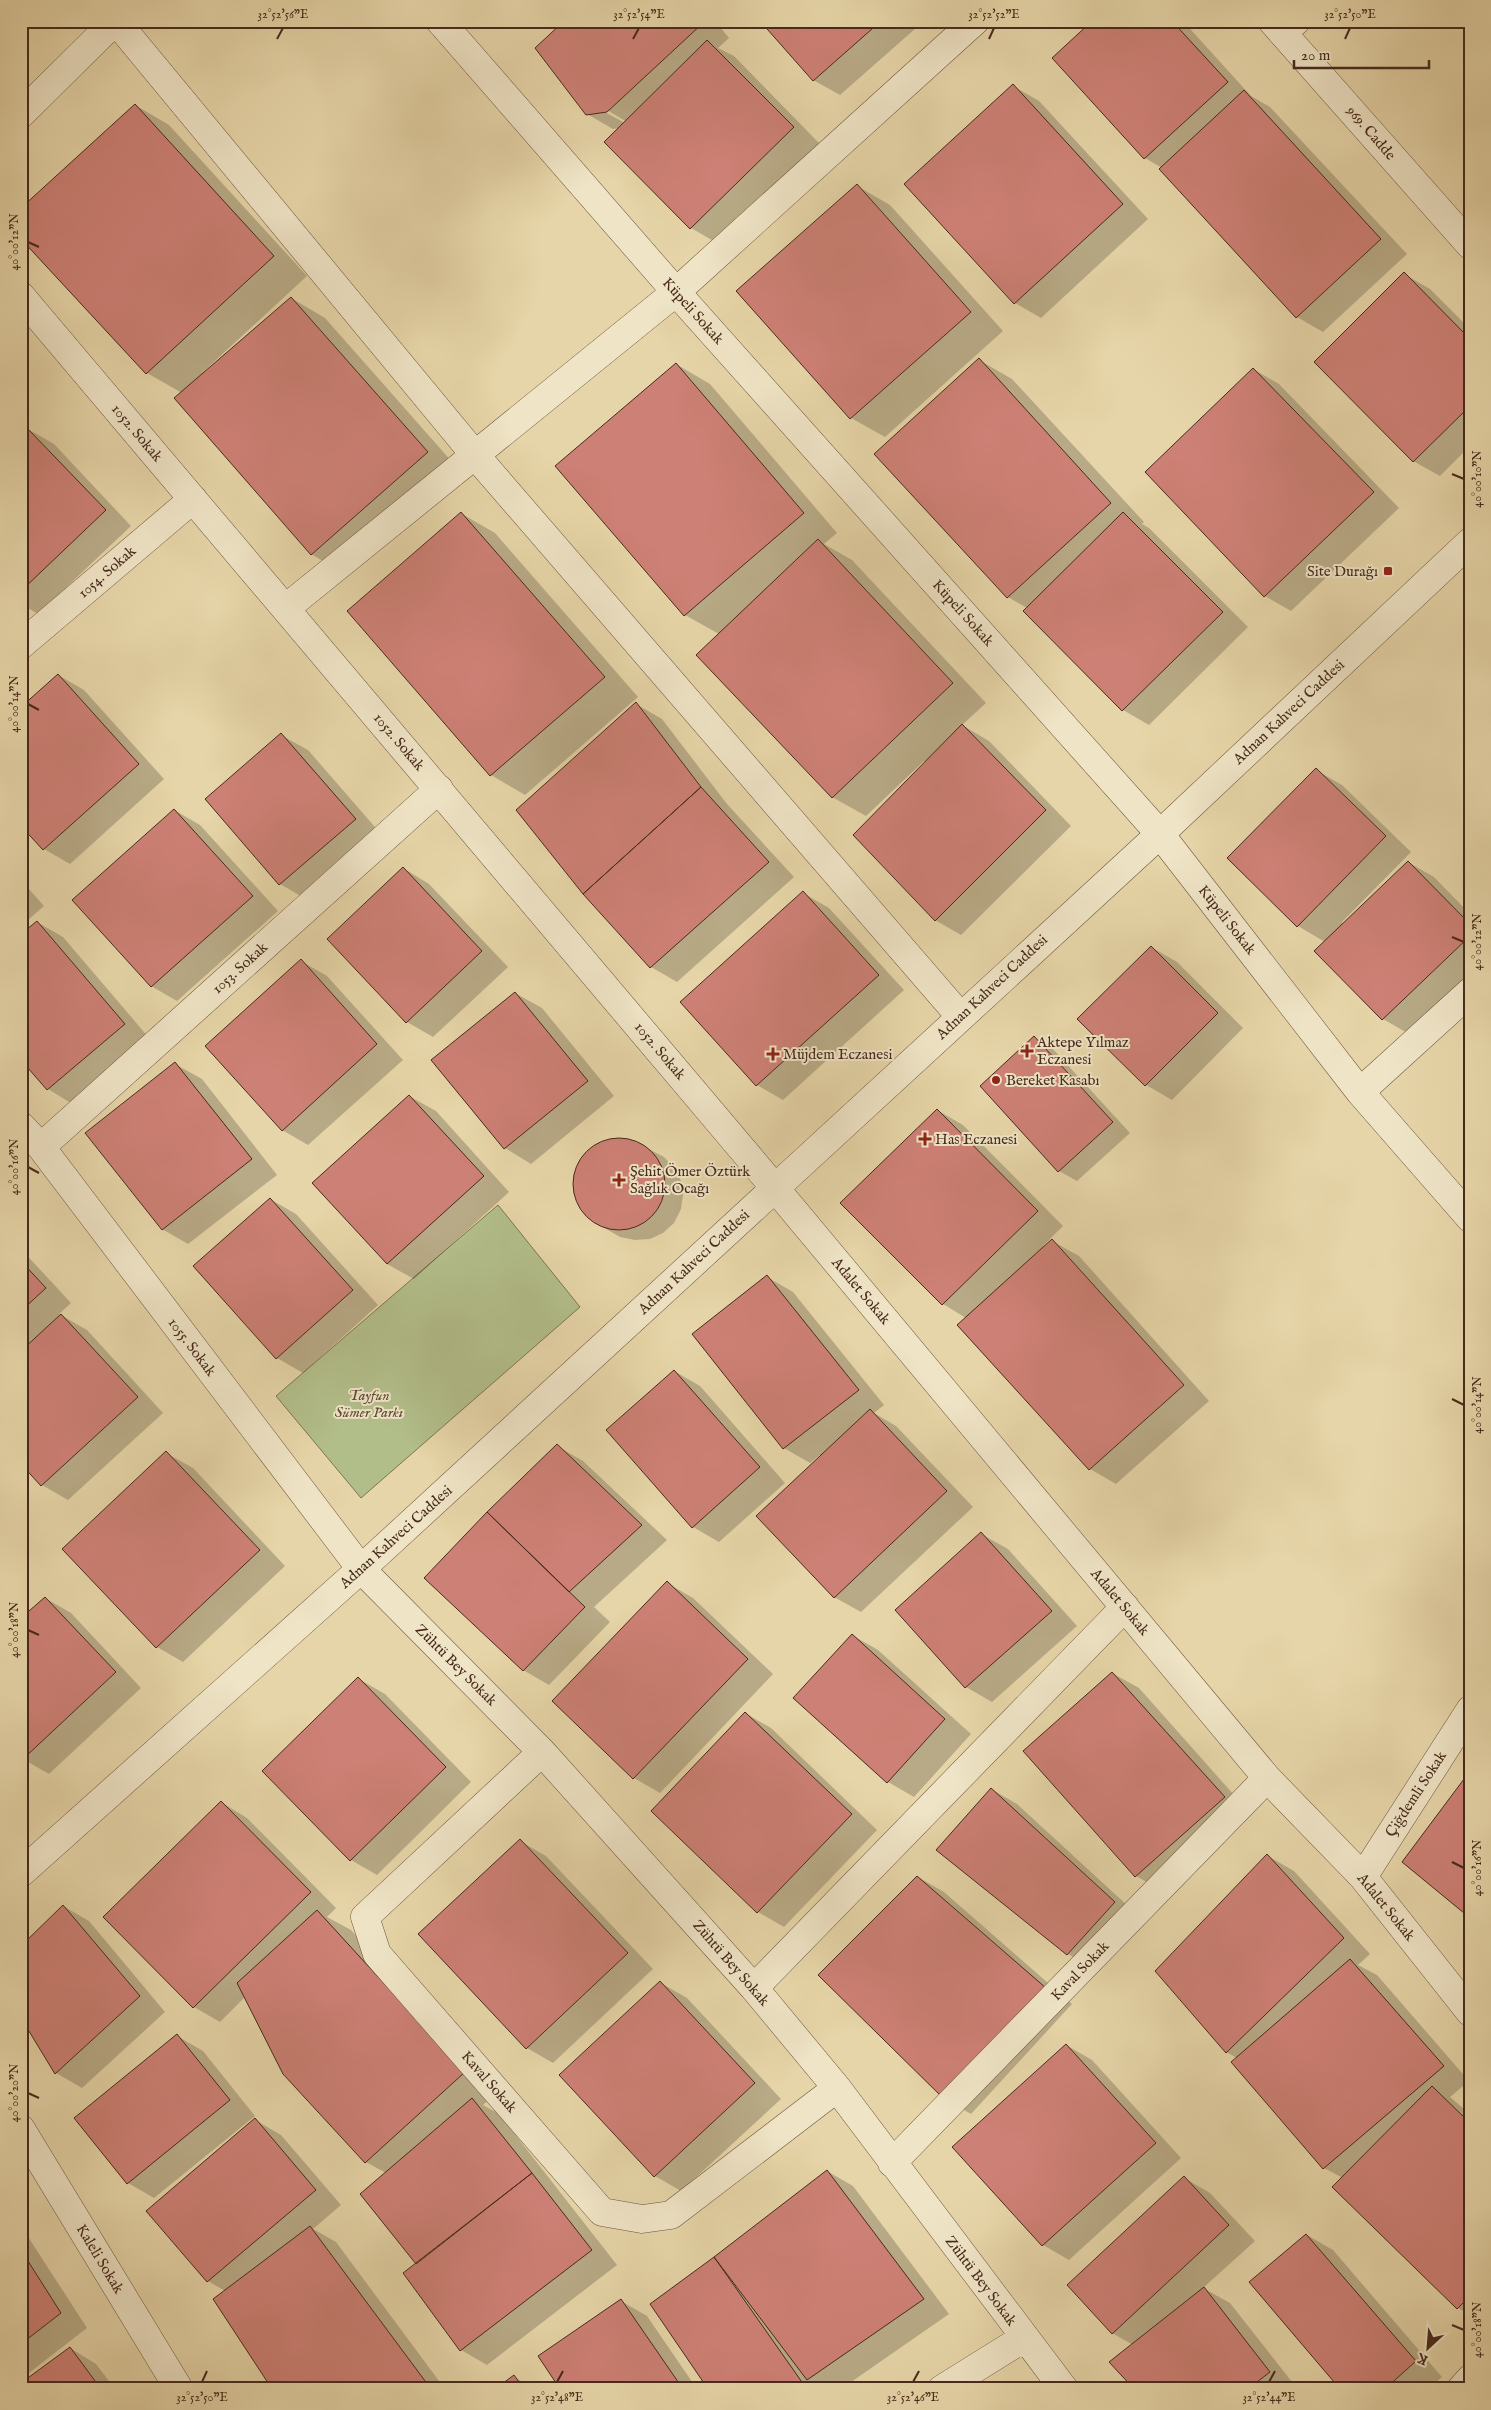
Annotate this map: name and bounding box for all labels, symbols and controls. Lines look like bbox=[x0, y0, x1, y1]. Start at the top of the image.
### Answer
text: 32°52'56"E bbox=[258, 7, 308, 22]
text: 32°52'54"E bbox=[613, 7, 665, 22]
text: 32°52'52"E bbox=[968, 7, 1020, 22]
text: 32°52'50"E bbox=[1324, 7, 1376, 22]
scale bar bbox=[1294, 38, 1428, 70]
text: 20 m bbox=[1301, 46, 1331, 65]
street label: 969. Cadde bbox=[1342, 101, 1400, 164]
text: 40°00'12"N bbox=[7, 213, 22, 271]
street label: Küpeli Sokak bbox=[658, 274, 729, 349]
street label: 1052. Sokak bbox=[107, 400, 167, 467]
text: 40°00'10"N bbox=[1470, 450, 1485, 508]
street label: 1054. Sokak bbox=[74, 541, 141, 602]
place label: Site Durağı bbox=[1307, 562, 1378, 581]
marker: Site Durağı bbox=[1382, 565, 1394, 577]
street label: Küpeli Sokak bbox=[928, 576, 999, 651]
street label: Adnan Kahveci Caddesi bbox=[1229, 655, 1349, 769]
text: 40°00'14"N bbox=[7, 675, 22, 733]
street label: 1052. Sokak bbox=[369, 709, 429, 776]
street label: Küpeli Sokak bbox=[1194, 881, 1261, 959]
text: 40°00'12"N bbox=[1470, 913, 1485, 971]
street label: Adnan Kahveci Caddesi bbox=[932, 930, 1052, 1044]
street label: 1053. Sokak bbox=[208, 937, 273, 998]
street label: 1052. Sokak bbox=[630, 1018, 690, 1085]
place label: Aktepe Yılmaz Eczanesi bbox=[1036, 1033, 1129, 1069]
place label: Müjdem Eczanesi bbox=[783, 1045, 892, 1064]
marker: Aktepe Yılmaz Eczanesi bbox=[1021, 1045, 1033, 1057]
marker: Müjdem Eczanesi bbox=[767, 1048, 779, 1060]
place label: Bereket Kasabı bbox=[1006, 1071, 1100, 1090]
marker: Bereket Kasabı bbox=[990, 1074, 1002, 1086]
place label: Has Eczanesi bbox=[935, 1130, 1017, 1149]
marker: Has Eczanesi bbox=[919, 1133, 931, 1145]
text: 40°00'16"N bbox=[7, 1138, 22, 1195]
place label: Şehit Ömer Öztürk Sağlık Ocağı bbox=[630, 1162, 751, 1198]
marker: Şehit Ömer Öztürk Sağlık Ocağı bbox=[612, 1173, 626, 1187]
street label: Adnan Kahveci Caddesi bbox=[634, 1205, 754, 1319]
street label: Adalet Sokak bbox=[827, 1253, 895, 1329]
street label: 1055. Sokak bbox=[164, 1314, 221, 1381]
text: 40°00'14"N bbox=[1470, 1376, 1485, 1434]
park label: Tayfun Sümer Parkı bbox=[335, 1386, 403, 1422]
street label: Adnan Kahveci Caddesi bbox=[335, 1481, 456, 1593]
street label: Adalet Sokak bbox=[1086, 1564, 1154, 1640]
text: 40°00'18"N bbox=[7, 1601, 22, 1658]
street label: Zühtü Bey Sokak bbox=[411, 1620, 502, 1711]
street label: Çiğdemli Sokak bbox=[1381, 1747, 1451, 1841]
text: 40°00'16"N bbox=[1470, 1839, 1485, 1896]
street label: Adalet Sokak bbox=[1352, 1868, 1420, 1946]
street label: Zühtü Bey Sokak bbox=[688, 1916, 774, 2011]
street label: Kaval Sokak bbox=[1047, 1936, 1114, 2005]
street label: Kaval Sokak bbox=[457, 2047, 522, 2118]
text: 40°00'20"N bbox=[7, 2063, 22, 2122]
street label: Kaleli Sokak bbox=[72, 2221, 129, 2298]
street label: Zühtü Bey Sokak bbox=[941, 2232, 1022, 2331]
text: 40°00'18"N bbox=[1470, 2301, 1485, 2358]
north arrow bbox=[1404, 2322, 1454, 2372]
text: K bbox=[1413, 2348, 1431, 2369]
text: 32°52'50"E bbox=[176, 2390, 228, 2405]
text: 32°52'48"E bbox=[531, 2390, 583, 2405]
text: 32°52'46"E bbox=[887, 2390, 939, 2405]
text: 32°52'44"E bbox=[1242, 2390, 1296, 2405]

